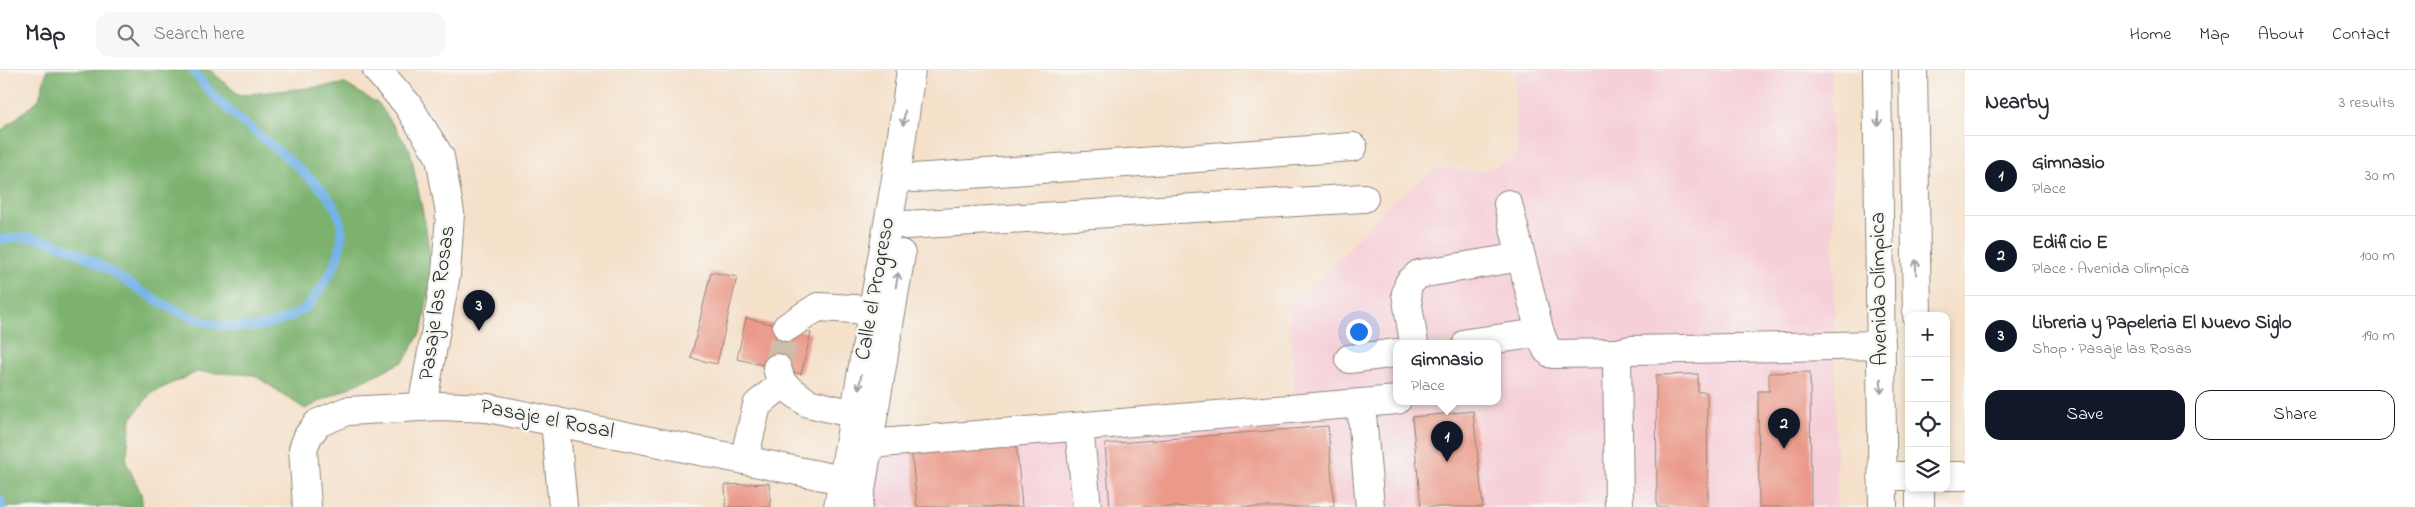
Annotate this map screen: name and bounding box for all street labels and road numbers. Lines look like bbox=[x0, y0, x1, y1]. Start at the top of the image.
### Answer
street label: Avenida Olímpica bbox=[1863, 212, 1897, 366]
street label: Calle el Progreso bbox=[848, 215, 905, 363]
street label: Pasaje las Rosas bbox=[411, 223, 465, 383]
street label: Pasaje el Rosal bbox=[477, 391, 617, 449]

